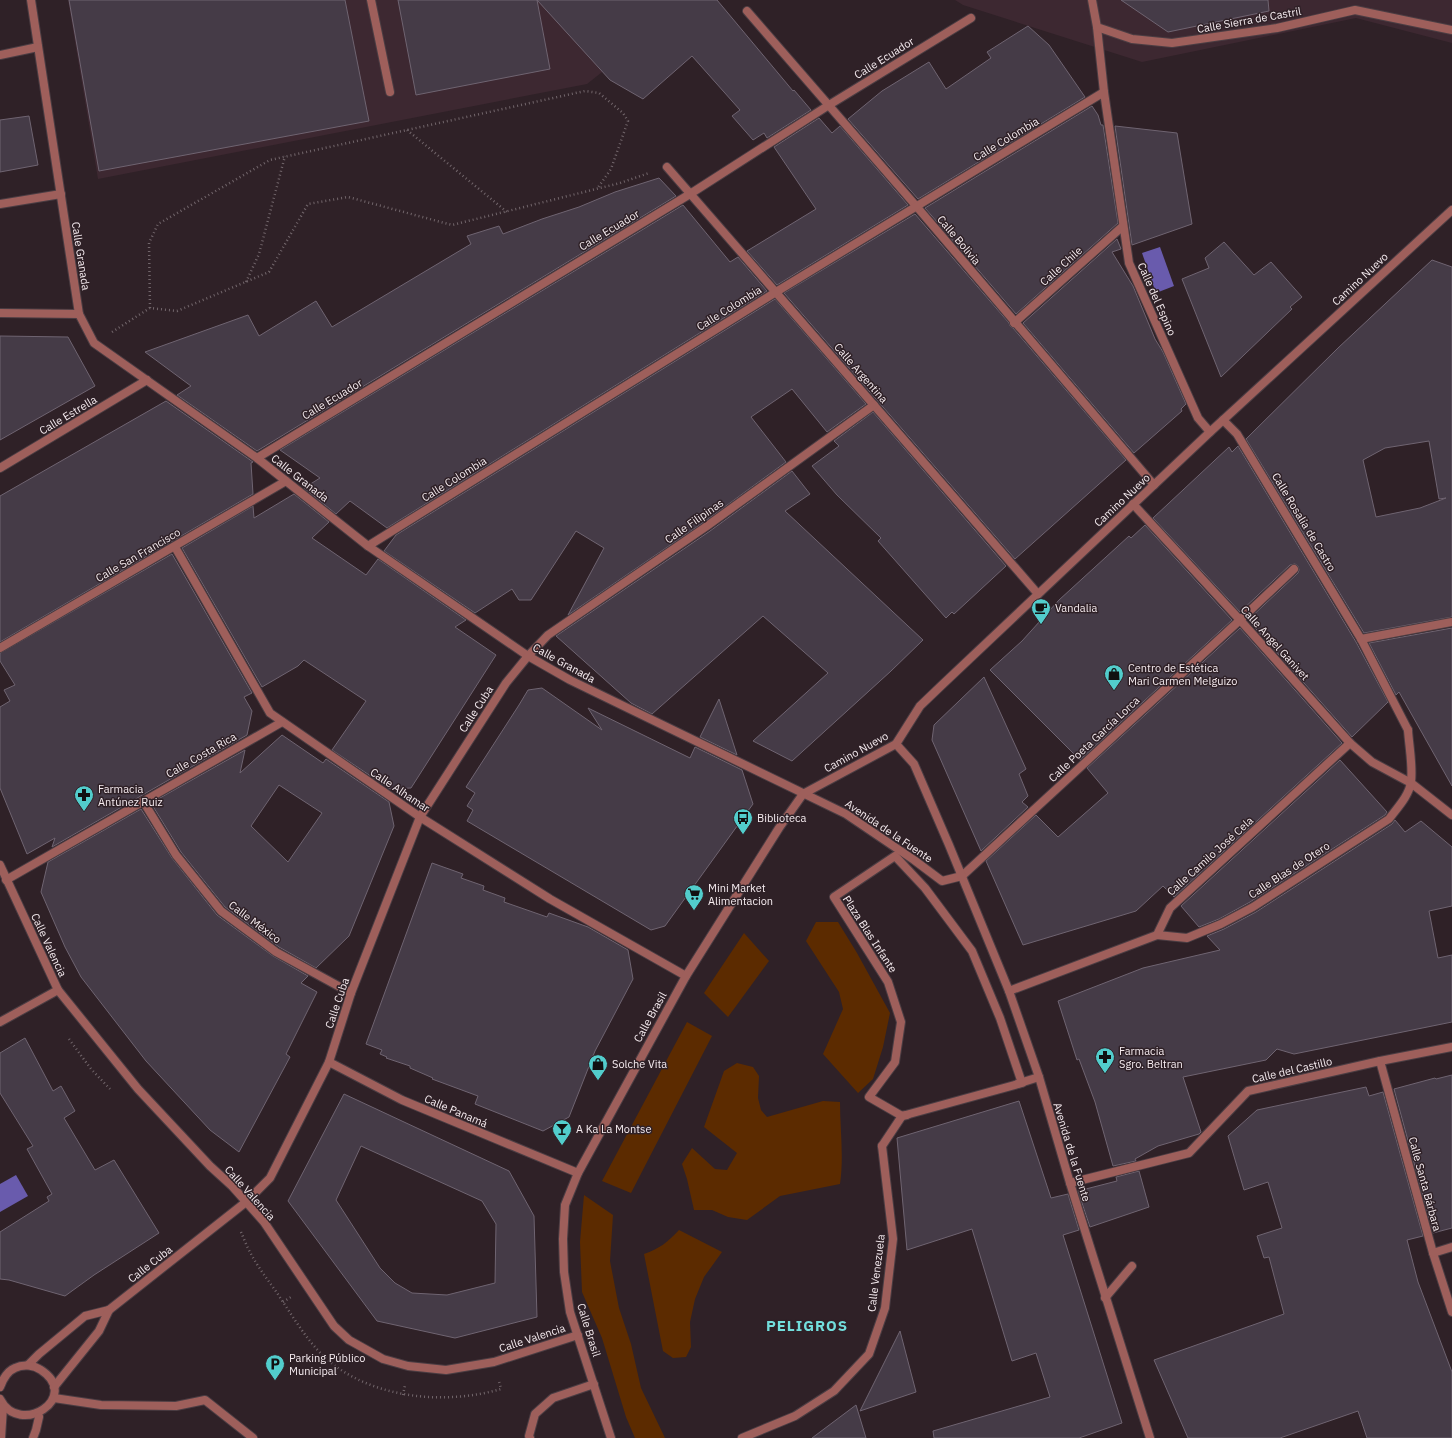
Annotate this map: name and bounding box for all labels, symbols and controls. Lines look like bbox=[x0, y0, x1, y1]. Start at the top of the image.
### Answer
street label: Calle Sierra de Castril bbox=[1196, 4, 1302, 36]
street label: Calle Ecuador bbox=[852, 34, 916, 82]
street label: Calle Colombia bbox=[971, 114, 1041, 164]
street label: Calle Ecuador bbox=[576, 207, 642, 253]
street label: Calle Bolivia bbox=[934, 212, 984, 268]
street label: Calle Granada bbox=[69, 221, 93, 291]
street label: Calle Chile bbox=[1037, 243, 1085, 289]
street label: Camino Nuevo bbox=[1329, 249, 1391, 309]
street label: Calle del Espino bbox=[1135, 260, 1179, 338]
street label: Calle Colombia bbox=[694, 282, 764, 334]
street label: Calle Argentina bbox=[831, 340, 891, 406]
street label: Calle Ecuador bbox=[299, 376, 365, 422]
street label: Calle Estrella bbox=[37, 392, 99, 438]
street label: Calle Granada bbox=[268, 451, 332, 505]
street label: Calle Colombia bbox=[419, 453, 489, 505]
street label: Camino Nuevo bbox=[1091, 470, 1153, 530]
street label: Calle Rosalía de Castro bbox=[1269, 470, 1339, 574]
street label: Calle Filipinas bbox=[662, 496, 726, 546]
street label: Calle San Francisco bbox=[93, 525, 183, 585]
cafe icon: Vandalia bbox=[1030, 597, 1052, 625]
place label: Vandalia bbox=[1055, 601, 1097, 615]
street label: Calle Angel Ganivet bbox=[1238, 603, 1312, 683]
street label: Calle Granada bbox=[530, 640, 598, 686]
place label: Centro de Estética Mari Carmen Melguizo bbox=[1128, 661, 1237, 688]
shop icon: Centro de Estética Mari Carmen Melguizo bbox=[1103, 663, 1125, 691]
street label: Calle Cuba bbox=[456, 683, 496, 735]
street label: Calle Poeta García Lorca bbox=[1046, 693, 1143, 785]
street label: Calle Costa Rica bbox=[163, 729, 239, 781]
street label: Camino Nuevo bbox=[821, 729, 891, 775]
street label: Calle Alhamar bbox=[368, 765, 432, 815]
place label: Farmacia Antúnez Ruiz bbox=[98, 782, 162, 809]
pharmacy icon: Farmacia Antúnez Ruiz bbox=[73, 784, 95, 812]
street label: Avenida de la Fuente bbox=[842, 796, 936, 866]
bus stop icon: Biblioteca bbox=[732, 807, 754, 835]
place label: Biblioteca bbox=[757, 811, 807, 825]
street label: Calle Camilo José Cela bbox=[1164, 813, 1256, 899]
street label: Calle Blas de Otero bbox=[1246, 839, 1332, 901]
place label: Mini Market Alimentacion bbox=[708, 881, 773, 908]
supermarket icon: Mini Market Alimentacion bbox=[683, 883, 705, 911]
street label: Plaza Blas Infante bbox=[840, 893, 900, 975]
street label: Calle México bbox=[226, 898, 284, 946]
street label: Calle Valencia bbox=[28, 911, 70, 979]
street label: Calle Cuba bbox=[322, 976, 352, 1030]
street label: Calle Brasil bbox=[630, 989, 670, 1045]
place label: Farmacia Sgro. Beltran bbox=[1119, 1044, 1183, 1071]
pharmacy icon: Farmacia Sgro. Beltran bbox=[1094, 1046, 1116, 1074]
shop icon: Solche Vita bbox=[587, 1053, 609, 1081]
street label: Calle del Castillo bbox=[1250, 1054, 1334, 1086]
place label: Solche Vita bbox=[612, 1057, 667, 1071]
street label: Calle Panamá bbox=[422, 1091, 490, 1131]
street label: Avenida de la Fuente bbox=[1050, 1101, 1094, 1203]
bar icon: A Ka La Montse bbox=[551, 1118, 573, 1146]
place label: A Ka La Montse bbox=[576, 1122, 652, 1136]
street label: Calle Santa Bárbara bbox=[1406, 1135, 1444, 1233]
street label: Calle Valencia bbox=[222, 1163, 278, 1223]
street label: Calle Venezuela bbox=[864, 1233, 888, 1313]
street label: Calle Cuba bbox=[125, 1242, 175, 1286]
street label: Calle Brasil bbox=[574, 1301, 604, 1359]
district label: PELIGROS bbox=[766, 1316, 848, 1335]
street label: Calle Valencia bbox=[497, 1321, 567, 1355]
place label: Parking Público Municipal bbox=[289, 1351, 365, 1378]
parking icon: Parking Público Municipal bbox=[264, 1353, 286, 1381]

